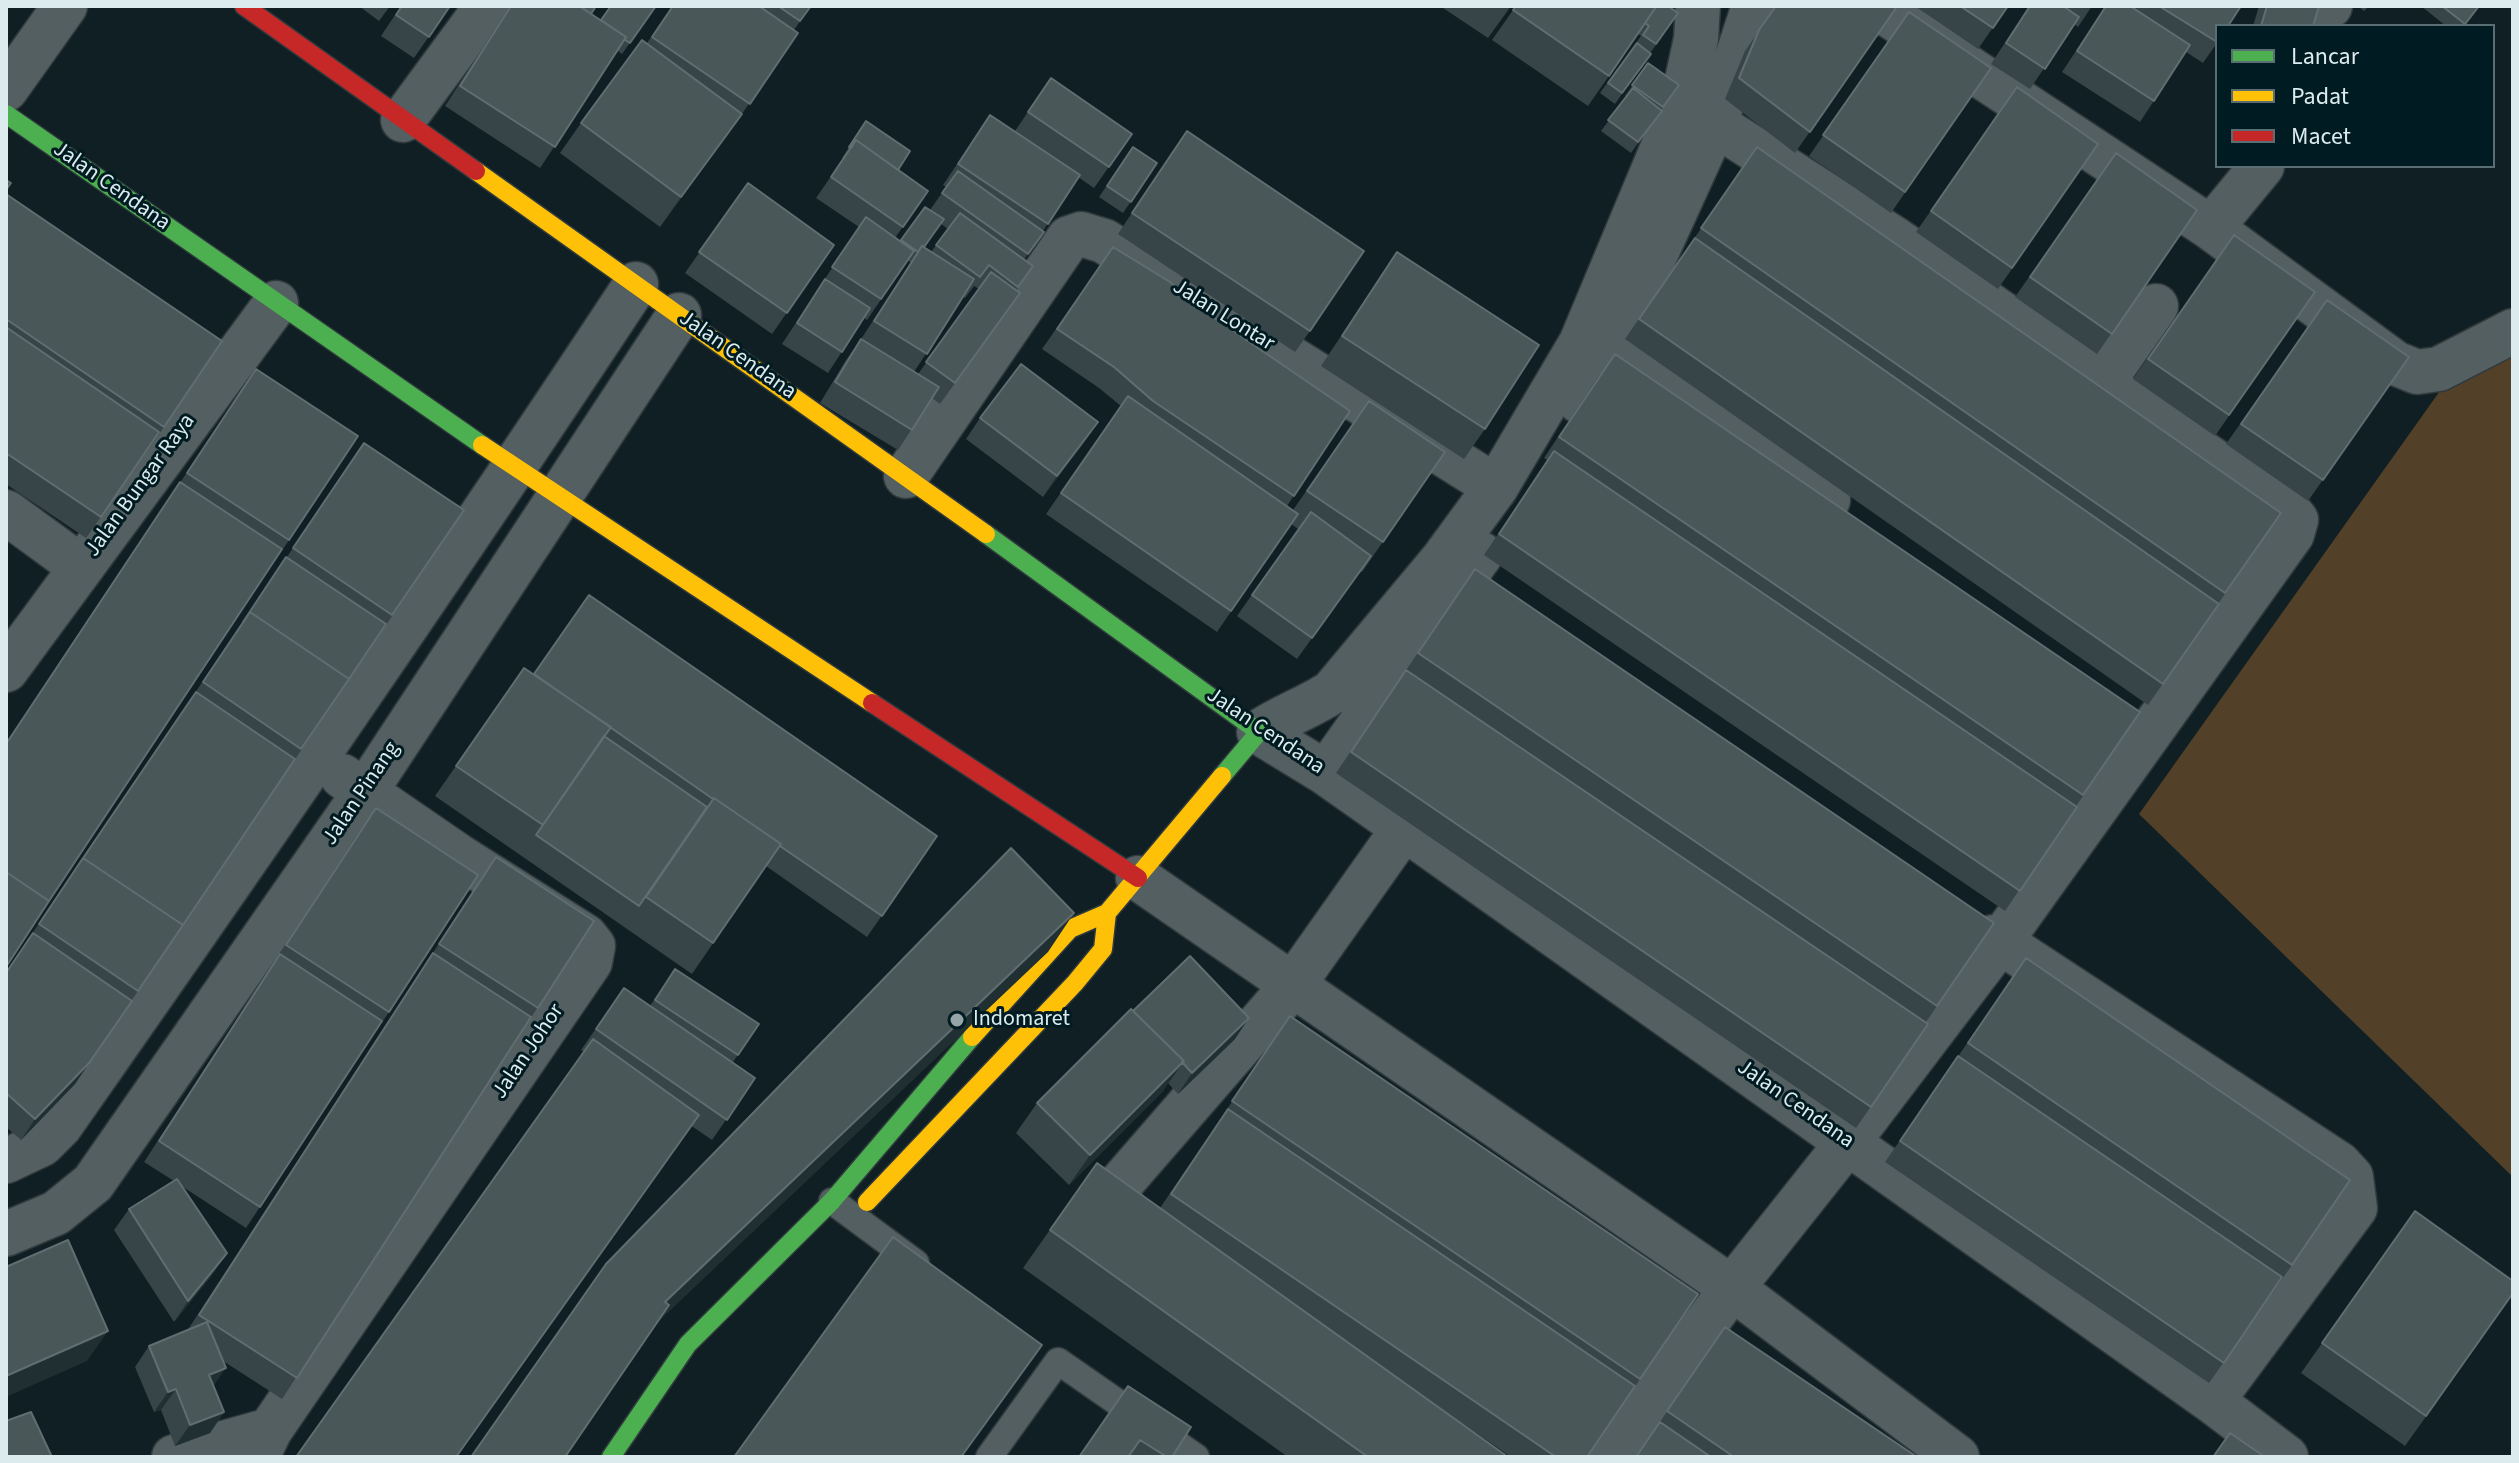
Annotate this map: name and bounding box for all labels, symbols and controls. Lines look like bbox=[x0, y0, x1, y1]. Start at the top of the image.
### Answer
legend bbox=[2215, 24, 2495, 168]
text: Lancar bbox=[2291, 39, 2359, 74]
text: Padat bbox=[2291, 79, 2349, 114]
text: Macet bbox=[2291, 119, 2351, 154]
street label: Jalan Cendana bbox=[47, 137, 175, 237]
street label: Jalan Lontar bbox=[1167, 274, 1279, 358]
street label: Jalan Cendana bbox=[673, 306, 801, 406]
street label: Jalan Bungar Raya bbox=[80, 409, 202, 563]
street label: Jalan Cendana bbox=[1201, 683, 1329, 781]
street label: Jalan Pinang bbox=[318, 737, 406, 851]
street label: Jalan Johor bbox=[488, 1000, 570, 1104]
place label: Indomaret bbox=[973, 1007, 1070, 1033]
marker: Indomaret bbox=[948, 1011, 966, 1029]
street label: Jalan Cendana bbox=[1731, 1055, 1859, 1155]

